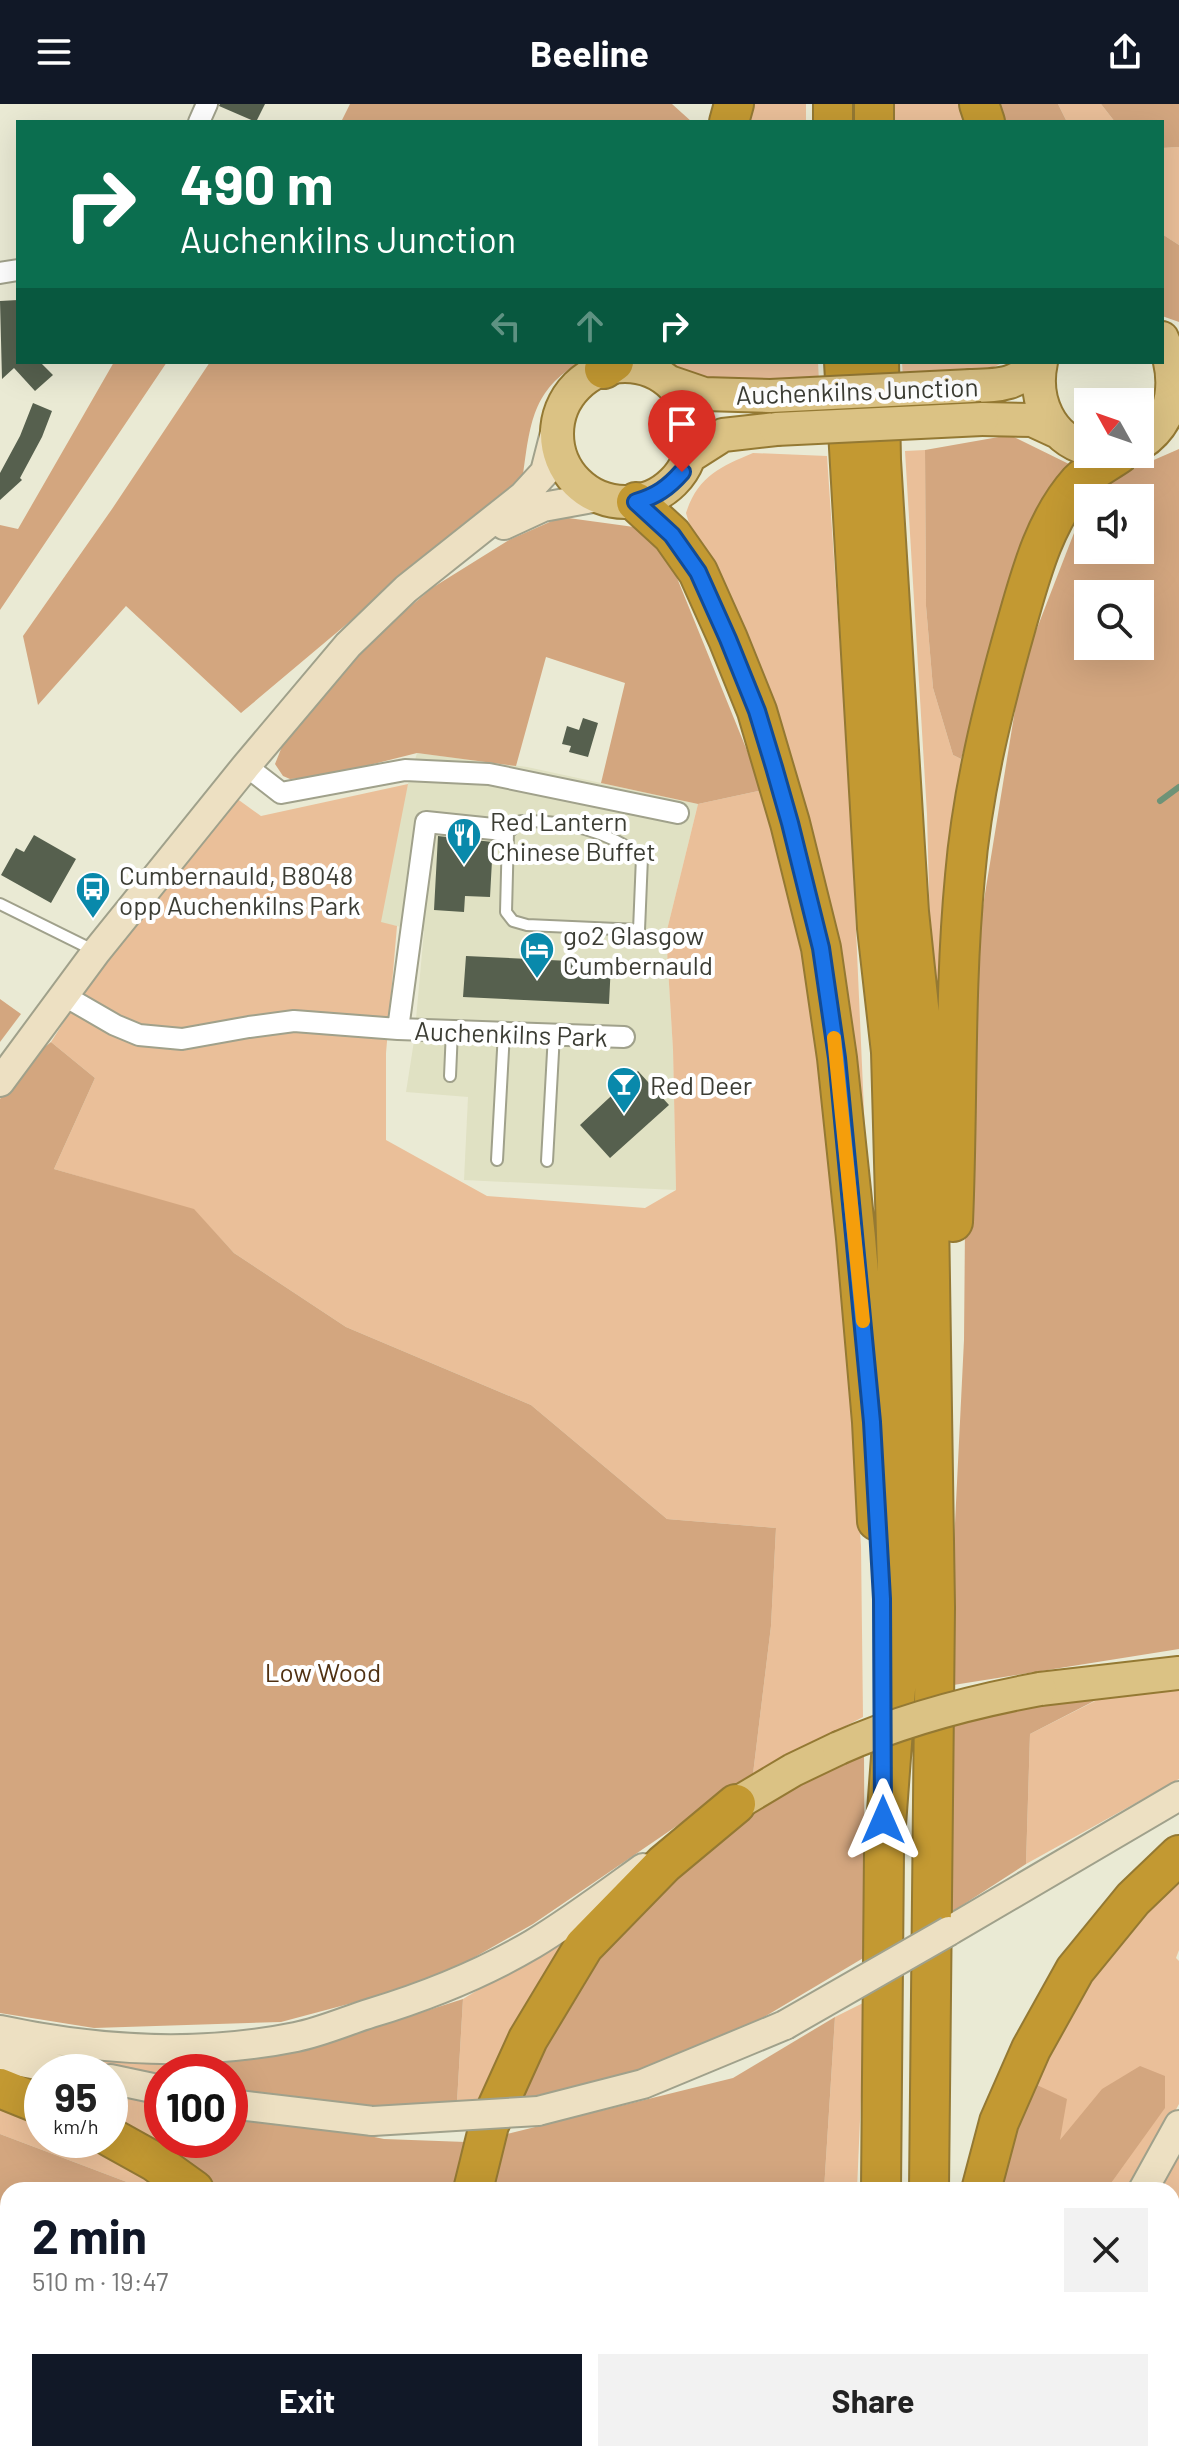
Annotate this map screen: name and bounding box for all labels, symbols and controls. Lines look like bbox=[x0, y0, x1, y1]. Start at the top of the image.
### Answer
icon: menu bbox=[32, 30, 76, 74]
icon: share bbox=[1103, 30, 1147, 74]
text: Beeline bbox=[530, 31, 649, 74]
text: 490 m bbox=[180, 149, 334, 216]
icon: right bbox=[48, 152, 152, 256]
text: Auchenkilns Junction bbox=[180, 217, 516, 260]
icon: left bbox=[484, 304, 528, 348]
icon: ahead bbox=[568, 304, 612, 348]
icon: right bbox=[652, 304, 696, 348]
street label: Auchenkilns Junction bbox=[735, 370, 979, 410]
north arrow bbox=[1074, 388, 1154, 468]
map controls bbox=[1074, 388, 1154, 660]
pin bbox=[648, 390, 716, 472]
icon: arrive bbox=[660, 402, 704, 446]
button: sound bbox=[1074, 484, 1154, 564]
button: search bbox=[1074, 580, 1154, 660]
place label: Red Lantern Chinese Buffet bbox=[490, 805, 656, 866]
restaurant icon: Red Lantern Chinese Buffet bbox=[445, 816, 483, 866]
place label: Cumbernauld, B8048 opp Auchenkilns Park bbox=[119, 859, 360, 920]
bus stop icon: Cumbernauld, B8048 opp Auchenkilns Park bbox=[74, 870, 112, 920]
place label: go2 Glasgow Cumbernauld bbox=[563, 919, 713, 980]
hotel icon: go2 Glasgow Cumbernauld bbox=[518, 930, 556, 980]
street label: Auchenkilns Park bbox=[414, 1014, 608, 1052]
bar icon: Red Deer bbox=[605, 1065, 643, 1115]
place label: Red Deer bbox=[650, 1069, 753, 1100]
park label: Low Wood bbox=[265, 1656, 381, 1687]
position arrow bbox=[841, 1778, 925, 1862]
speed limit sign: 100 bbox=[144, 2054, 248, 2158]
text: 95 bbox=[55, 2072, 97, 2120]
text: km/h bbox=[53, 2114, 99, 2138]
text: 2 min bbox=[32, 2206, 147, 2264]
button: close bbox=[1064, 2208, 1148, 2292]
text: 510 m · 19:47 bbox=[32, 2265, 168, 2296]
button: Exit bbox=[32, 2354, 582, 2446]
button: Share bbox=[598, 2354, 1148, 2446]

